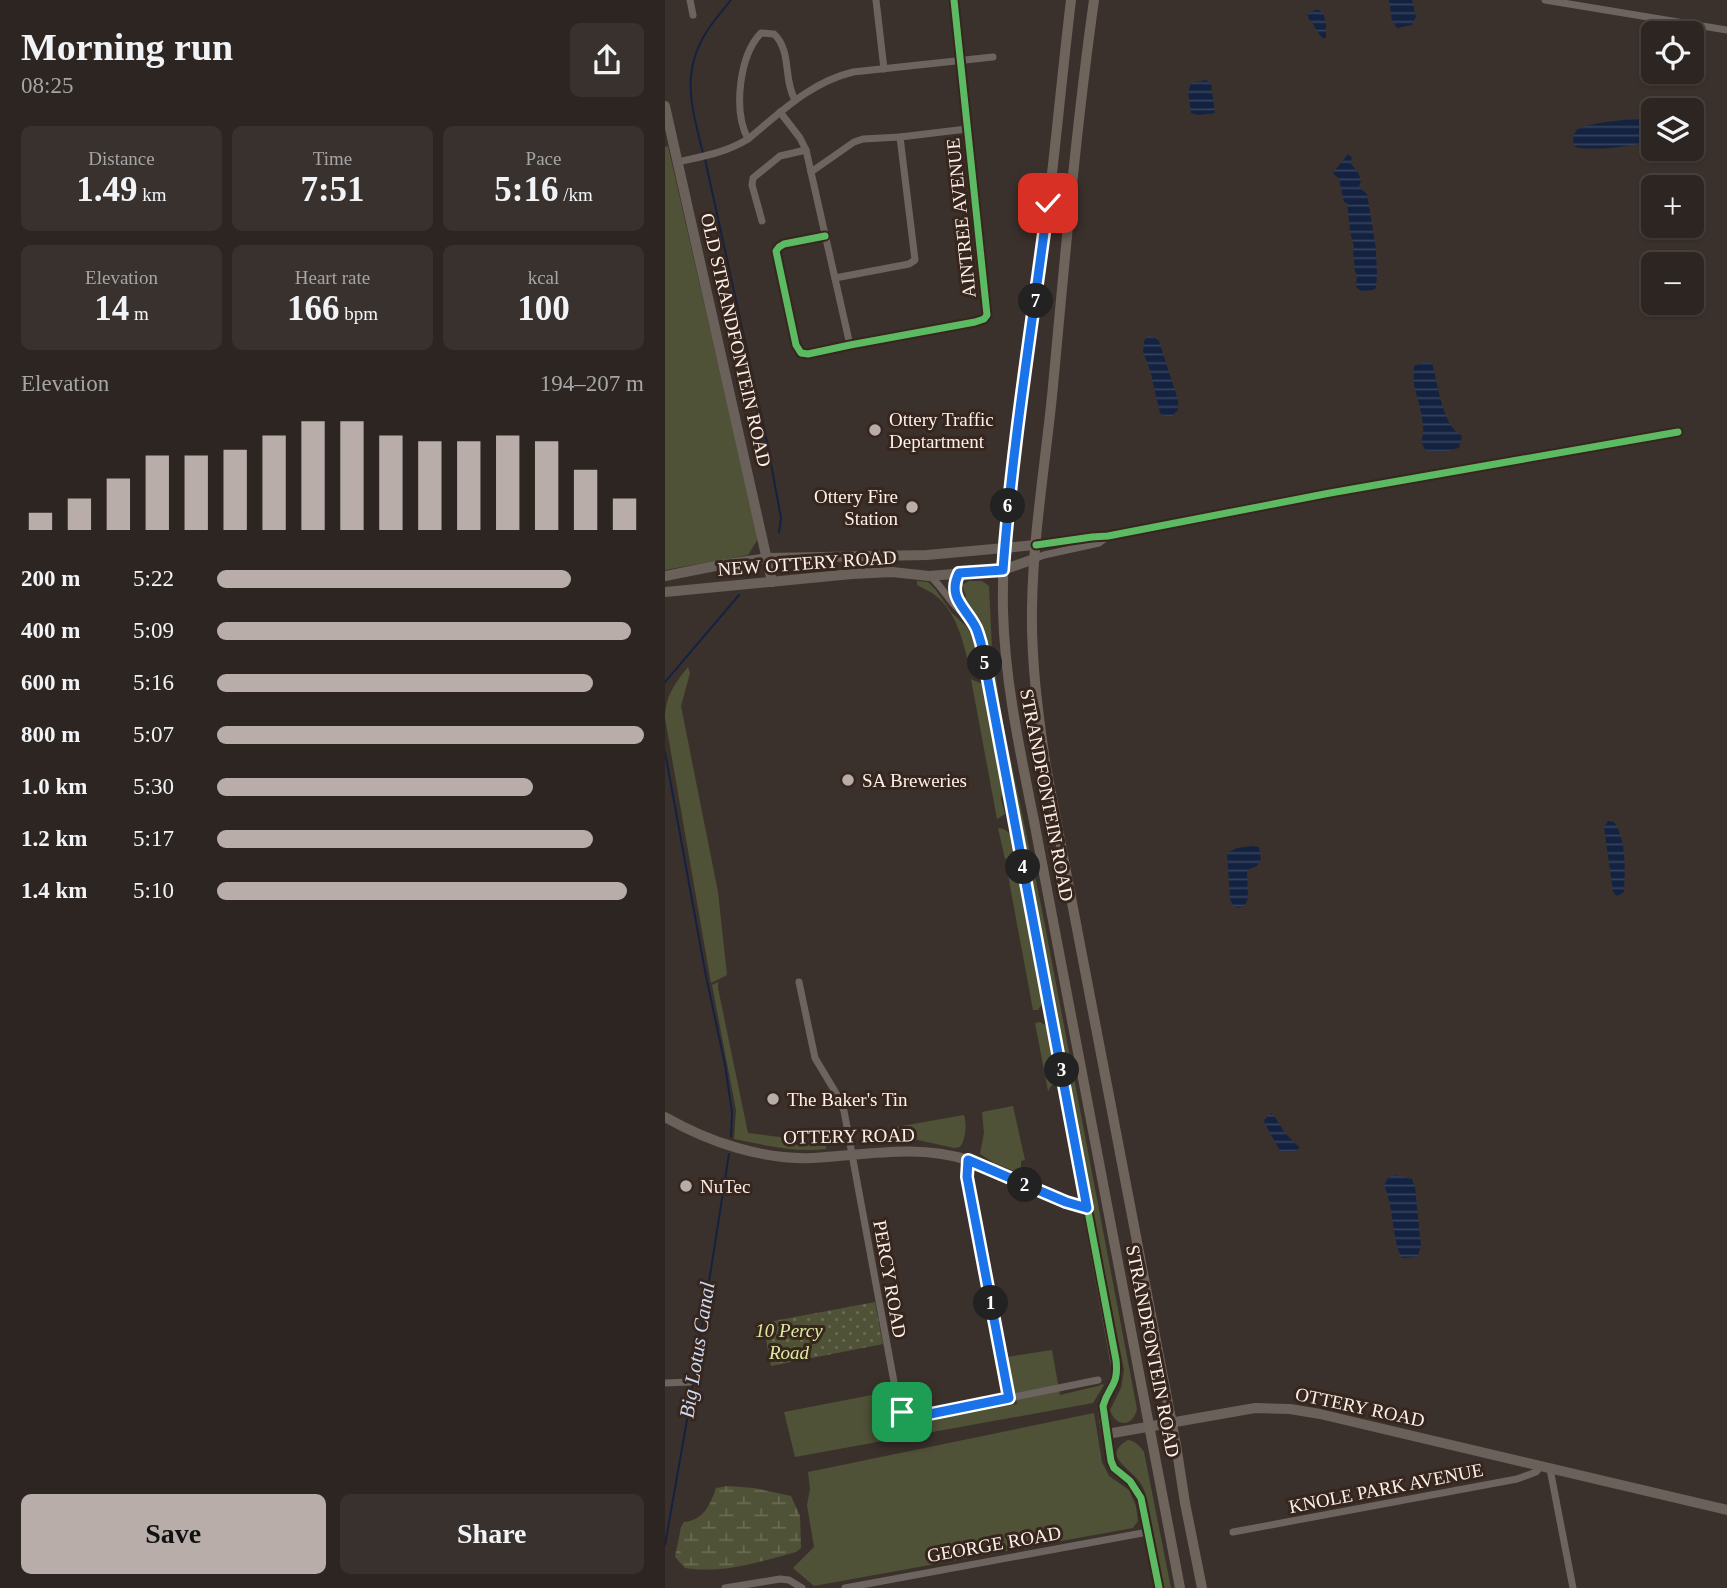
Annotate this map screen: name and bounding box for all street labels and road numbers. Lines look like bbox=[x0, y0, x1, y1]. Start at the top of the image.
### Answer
street label: AINTREE AVENUE bbox=[942, 137, 980, 299]
street label: OLD STRANDFONTEIN ROAD bbox=[697, 211, 775, 469]
street label: NEW OTTERY ROAD bbox=[717, 546, 897, 580]
street label: STRANDFONTEIN ROAD bbox=[1016, 687, 1078, 903]
street label: OTTERY ROAD bbox=[783, 1124, 915, 1148]
street label: PERCY ROAD bbox=[869, 1219, 911, 1339]
street label: STRANDFONTEIN ROAD bbox=[1122, 1243, 1184, 1459]
street label: OTTERY ROAD bbox=[1293, 1383, 1427, 1431]
street label: KNOLE PARK AVENUE bbox=[1287, 1459, 1485, 1517]
street label: GEORGE ROAD bbox=[925, 1522, 1063, 1566]

